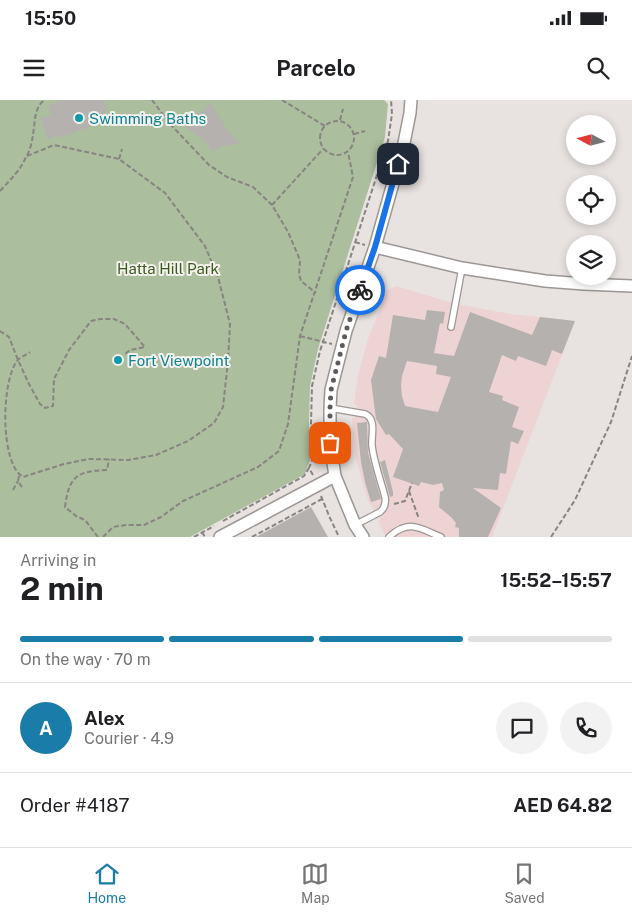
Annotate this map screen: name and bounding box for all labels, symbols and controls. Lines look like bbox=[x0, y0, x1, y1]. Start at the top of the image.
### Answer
text: 15:50 bbox=[25, 7, 76, 29]
icon: menu bbox=[20, 54, 48, 82]
icon: search bbox=[584, 54, 612, 82]
text: Parcelo bbox=[276, 55, 356, 81]
place label: Swimming Baths bbox=[89, 110, 206, 127]
marker: Swimming Baths bbox=[73, 112, 85, 124]
north arrow bbox=[566, 115, 616, 165]
map controls bbox=[566, 115, 616, 285]
pin bbox=[377, 143, 419, 185]
icon: home bbox=[384, 150, 412, 178]
button: locate bbox=[566, 175, 616, 225]
button: layers bbox=[566, 235, 616, 285]
park label: Hatta Hill Park bbox=[117, 260, 219, 277]
courier bbox=[335, 265, 385, 315]
icon: bike bbox=[346, 276, 374, 304]
place label: Fort Viewpoint bbox=[128, 352, 229, 369]
marker: Fort Viewpoint bbox=[112, 354, 124, 366]
pin bbox=[309, 422, 351, 464]
icon: bag bbox=[316, 429, 344, 457]
text: Arriving in bbox=[20, 551, 96, 570]
text: 15:52–15:57 bbox=[500, 569, 612, 591]
text: 2 min bbox=[20, 570, 104, 607]
text: On the way · 70 m bbox=[20, 650, 150, 669]
button: chat bbox=[496, 702, 548, 754]
button: phone bbox=[560, 702, 612, 754]
text: Alex bbox=[84, 707, 125, 729]
text: A bbox=[39, 717, 53, 739]
text: Courier · 4.9 bbox=[84, 729, 174, 748]
text: Order #4187 bbox=[20, 794, 130, 816]
text: AED 64.82 bbox=[513, 794, 612, 816]
tab: Home bbox=[87, 860, 126, 906]
tab: Map bbox=[301, 860, 329, 906]
tab: Saved bbox=[504, 860, 545, 906]

